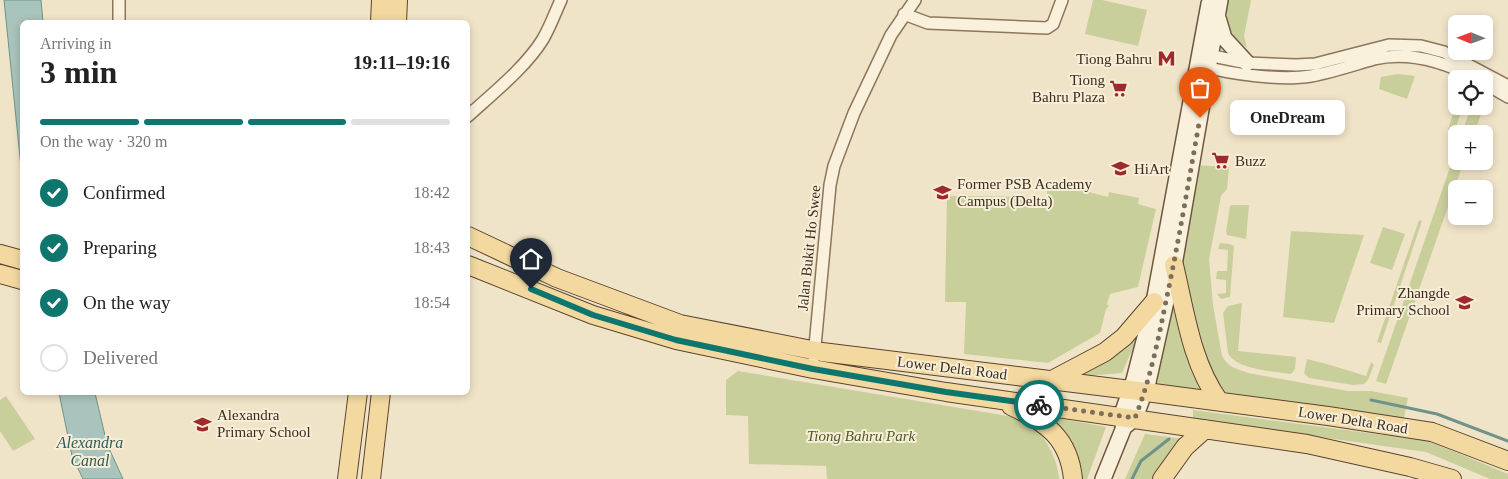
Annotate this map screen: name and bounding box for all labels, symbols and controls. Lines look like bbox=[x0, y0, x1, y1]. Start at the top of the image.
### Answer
north arrow bbox=[1448, 15, 1492, 60]
map controls bbox=[1448, 15, 1493, 225]
text: Arriving in bbox=[40, 35, 112, 52]
metro station icon: Tiong Bahru bbox=[1156, 49, 1176, 69]
place label: Tiong Bahru bbox=[1076, 51, 1152, 67]
text: 19:11–19:16 bbox=[353, 52, 450, 73]
text: 3 min bbox=[40, 54, 117, 90]
pin bbox=[1179, 67, 1221, 118]
button: locate bbox=[1448, 70, 1493, 115]
place label: Tiong Bahru Plaza bbox=[1032, 72, 1105, 105]
icon: bag bbox=[1186, 74, 1214, 102]
supermarket icon: Tiong Bahru Plaza bbox=[1109, 79, 1129, 99]
callout: OneDream bbox=[1230, 100, 1345, 136]
text: OneDream bbox=[1250, 109, 1325, 126]
button: + bbox=[1448, 125, 1493, 170]
text: On the way · 320 m bbox=[40, 133, 168, 150]
supermarket icon: Buzz bbox=[1211, 151, 1231, 171]
place label: Buzz bbox=[1235, 153, 1266, 169]
school or university icon: HiArt bbox=[1110, 159, 1130, 179]
place label: HiArt bbox=[1134, 161, 1170, 177]
place label: Former PSB Academy Campus (Delta) bbox=[957, 176, 1092, 210]
icon: check bbox=[40, 179, 68, 207]
button: − bbox=[1448, 180, 1493, 225]
text: Confirmed bbox=[83, 182, 165, 203]
school or university icon: Former PSB Academy Campus (Delta) bbox=[933, 183, 953, 203]
text: 18:42 bbox=[414, 184, 450, 201]
street label: Jalan Bukit Ho Swee bbox=[794, 184, 824, 312]
icon: check bbox=[40, 234, 68, 262]
text: Preparing bbox=[83, 237, 157, 258]
pin bbox=[510, 238, 552, 289]
text: 18:43 bbox=[414, 239, 450, 256]
icon: home bbox=[517, 245, 545, 273]
place label: Zhangde Primary School bbox=[1356, 285, 1450, 318]
icon: check bbox=[40, 289, 68, 317]
text: On the way bbox=[83, 292, 171, 313]
school or university icon: Zhangde Primary School bbox=[1454, 292, 1474, 312]
text: 18:54 bbox=[414, 294, 450, 311]
text: Delivered bbox=[83, 347, 158, 368]
street label: Lower Delta Road bbox=[896, 353, 1008, 383]
courier bbox=[1014, 380, 1064, 430]
icon: bike bbox=[1025, 391, 1053, 419]
street label: Lower Delta Road bbox=[1297, 403, 1409, 437]
place label: Alexandra Primary School bbox=[217, 407, 311, 440]
school or university icon: Alexandra Primary School bbox=[193, 414, 213, 434]
park label: Tiong Bahru Park bbox=[807, 428, 916, 444]
water label: Alexandra Canal bbox=[56, 434, 123, 469]

